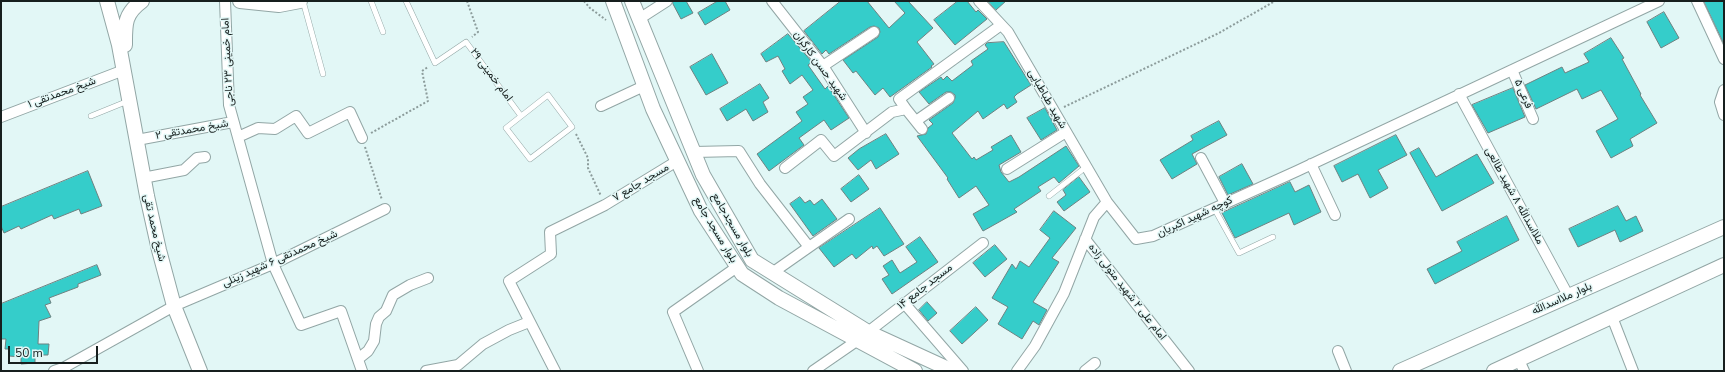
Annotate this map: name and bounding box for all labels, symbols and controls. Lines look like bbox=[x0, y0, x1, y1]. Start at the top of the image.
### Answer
street label: امام خمینی ۲۳ ناجی bbox=[219, 18, 237, 106]
street label: شهید حسن کارگران bbox=[790, 28, 850, 104]
street label: امام خمینی ۲۹ bbox=[467, 46, 515, 104]
street label: شهید طباطبایی bbox=[1025, 67, 1069, 131]
street label: شیخ محمدتقی ۱ bbox=[26, 75, 98, 111]
street label: فرعی ۵ bbox=[1511, 77, 1535, 111]
street label: شیخ محمدتقی ۲ bbox=[154, 117, 230, 143]
street label: ملااسدالله ۸ شهید طالعی bbox=[1482, 145, 1546, 247]
street label: مسجد جامع ۷ bbox=[610, 161, 672, 205]
street label: بلوار مسجدجامع bbox=[708, 191, 756, 259]
street label: شیخ محمد تقی bbox=[140, 193, 168, 263]
street label: کوچه شهید اکبریان bbox=[1155, 194, 1235, 240]
street label: بلوار مسجد جامع bbox=[690, 195, 740, 265]
street label: شیخ محمدتقی ۶ شهید زینلی bbox=[220, 228, 340, 290]
street label: امام علی ۲ شهید متولی زاده bbox=[1085, 241, 1169, 343]
street label: مسجد جامع ۱۴ bbox=[895, 261, 955, 313]
street label: بلوار ملااسدالله bbox=[1530, 280, 1594, 318]
scale bar bbox=[10, 338, 100, 364]
text: 50 m bbox=[15, 345, 43, 361]

